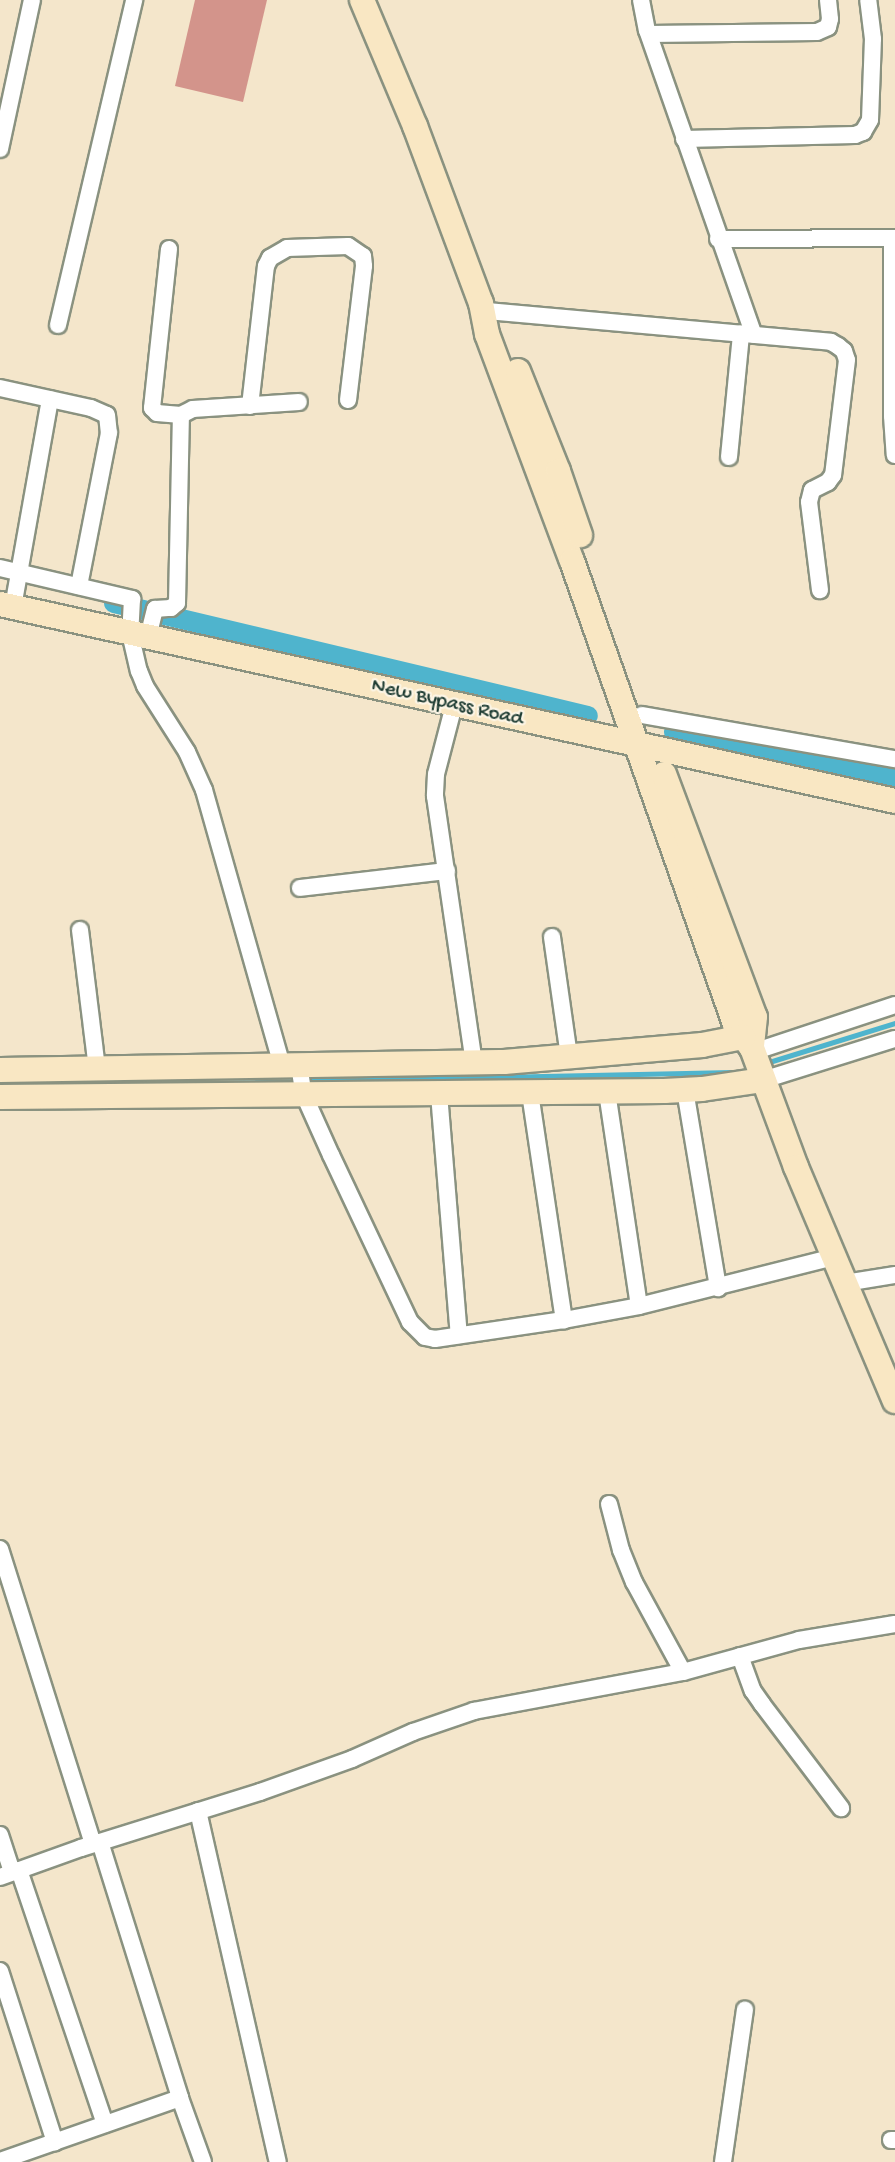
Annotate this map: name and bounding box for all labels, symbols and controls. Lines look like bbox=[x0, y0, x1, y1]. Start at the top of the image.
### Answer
street label: New Bypass Road bbox=[369, 674, 525, 734]

